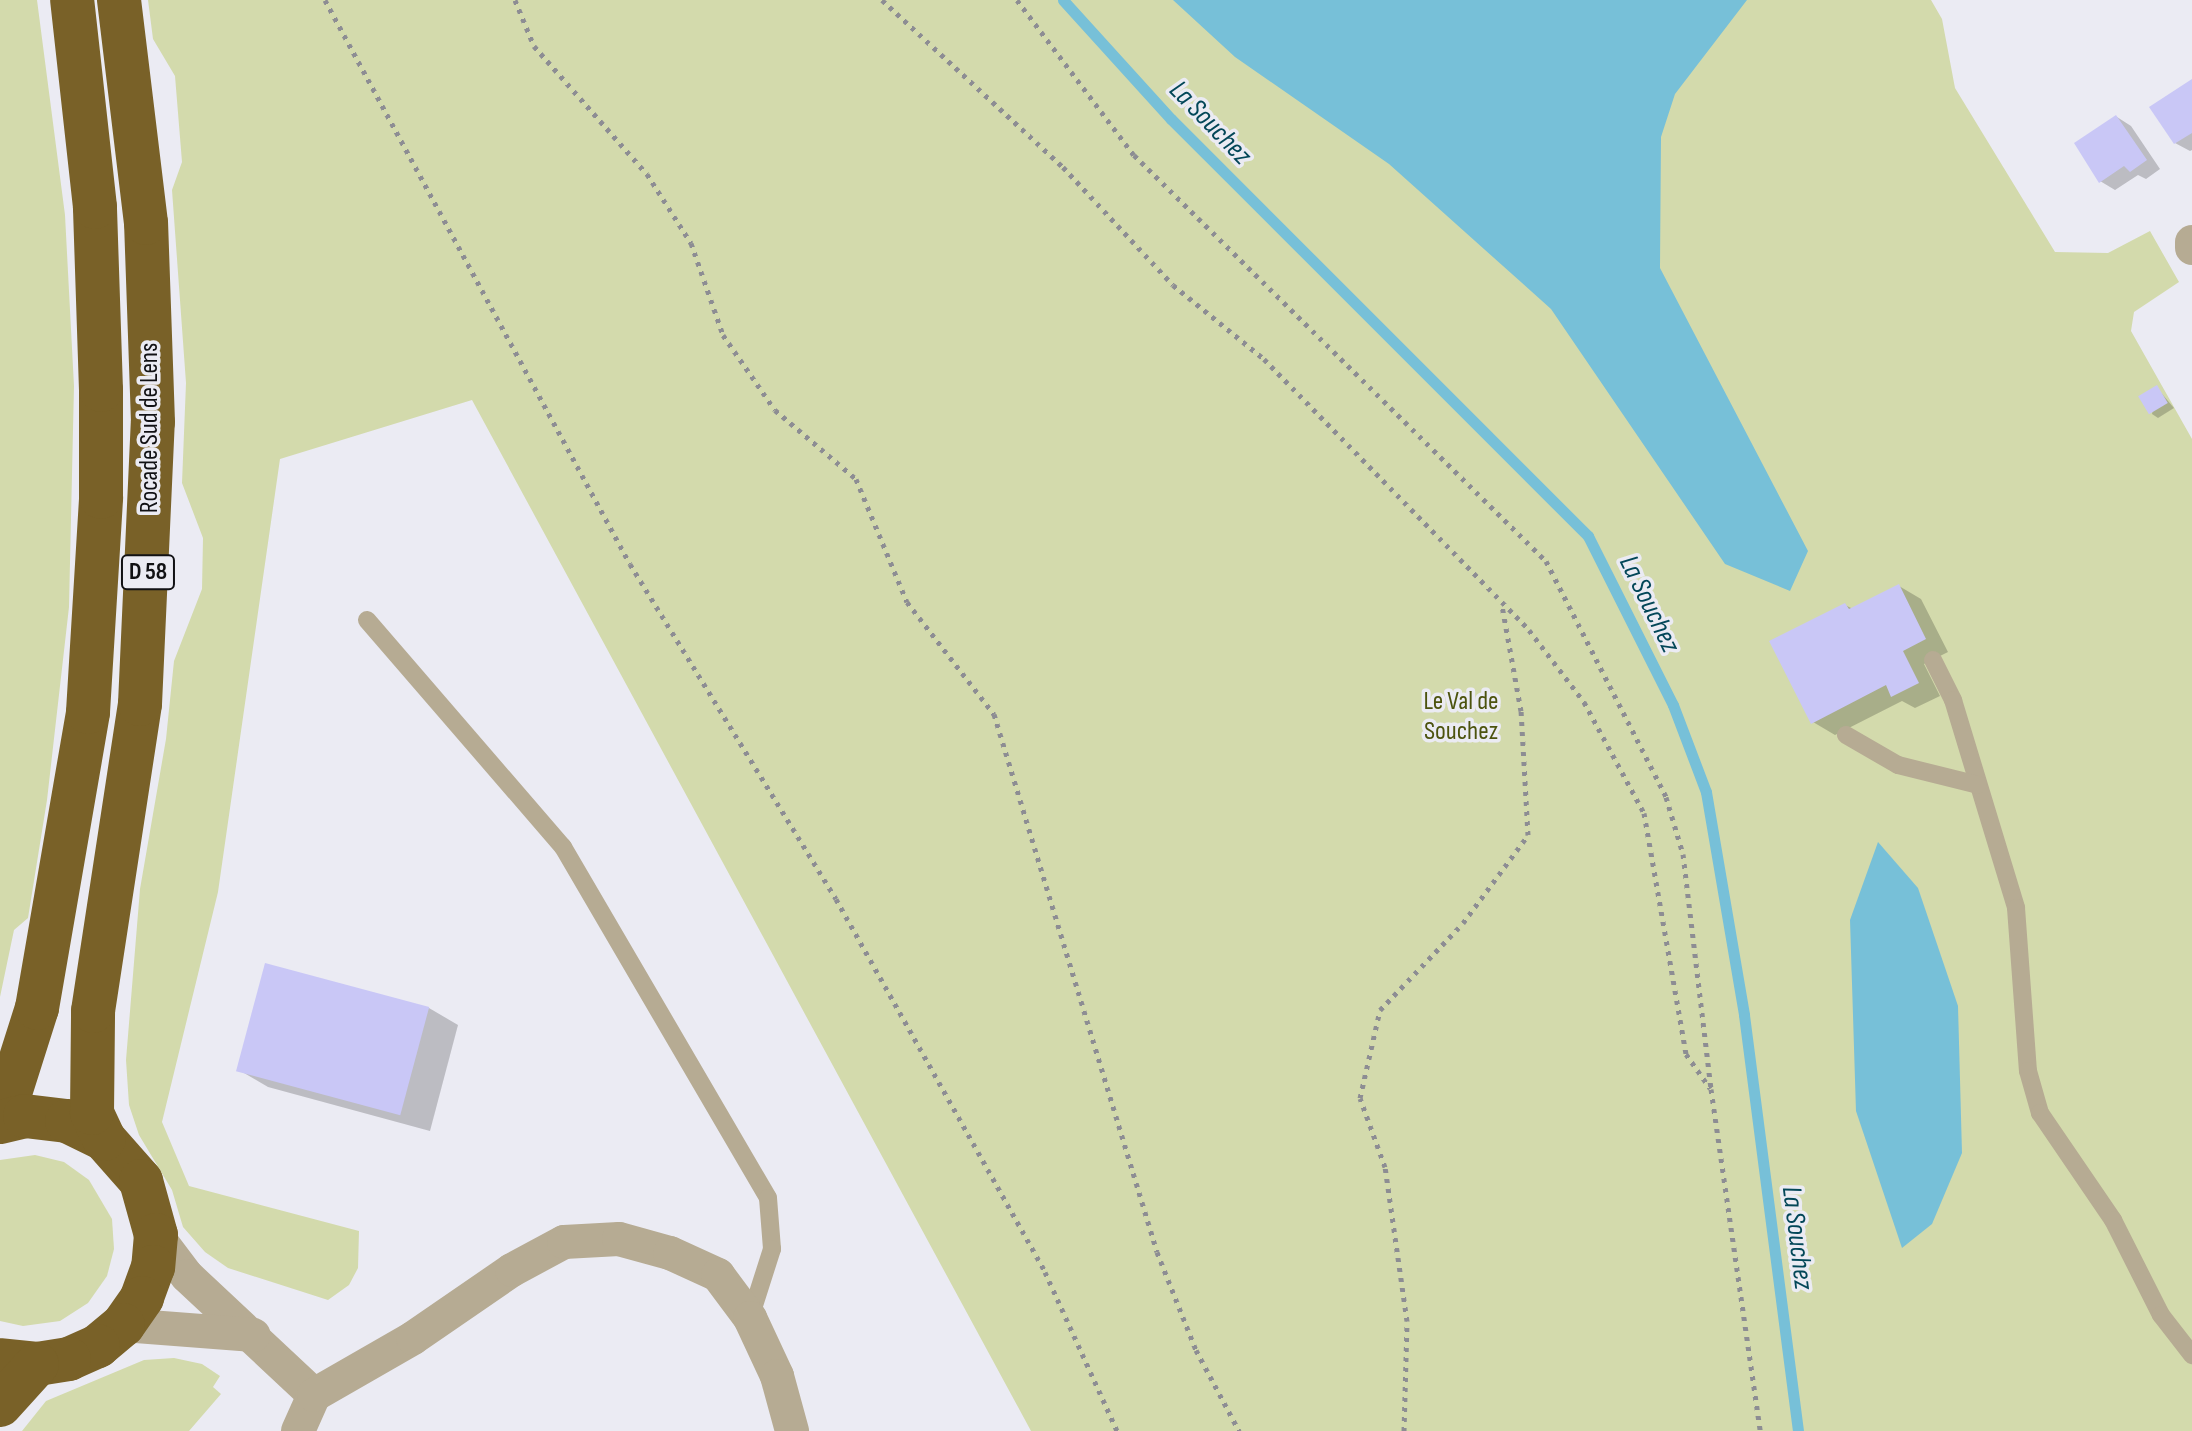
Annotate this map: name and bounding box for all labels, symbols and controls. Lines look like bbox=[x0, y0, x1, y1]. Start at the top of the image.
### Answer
water label: La Souchez bbox=[1162, 74, 1258, 172]
street label: Rocade Sud de Lens bbox=[134, 343, 166, 513]
water label: La Souchez bbox=[1611, 550, 1687, 658]
road number: D 58 bbox=[120, 552, 176, 592]
park label: Le Val de Souchez bbox=[1423, 686, 1499, 748]
water label: La Souchez bbox=[1774, 1185, 1820, 1291]

